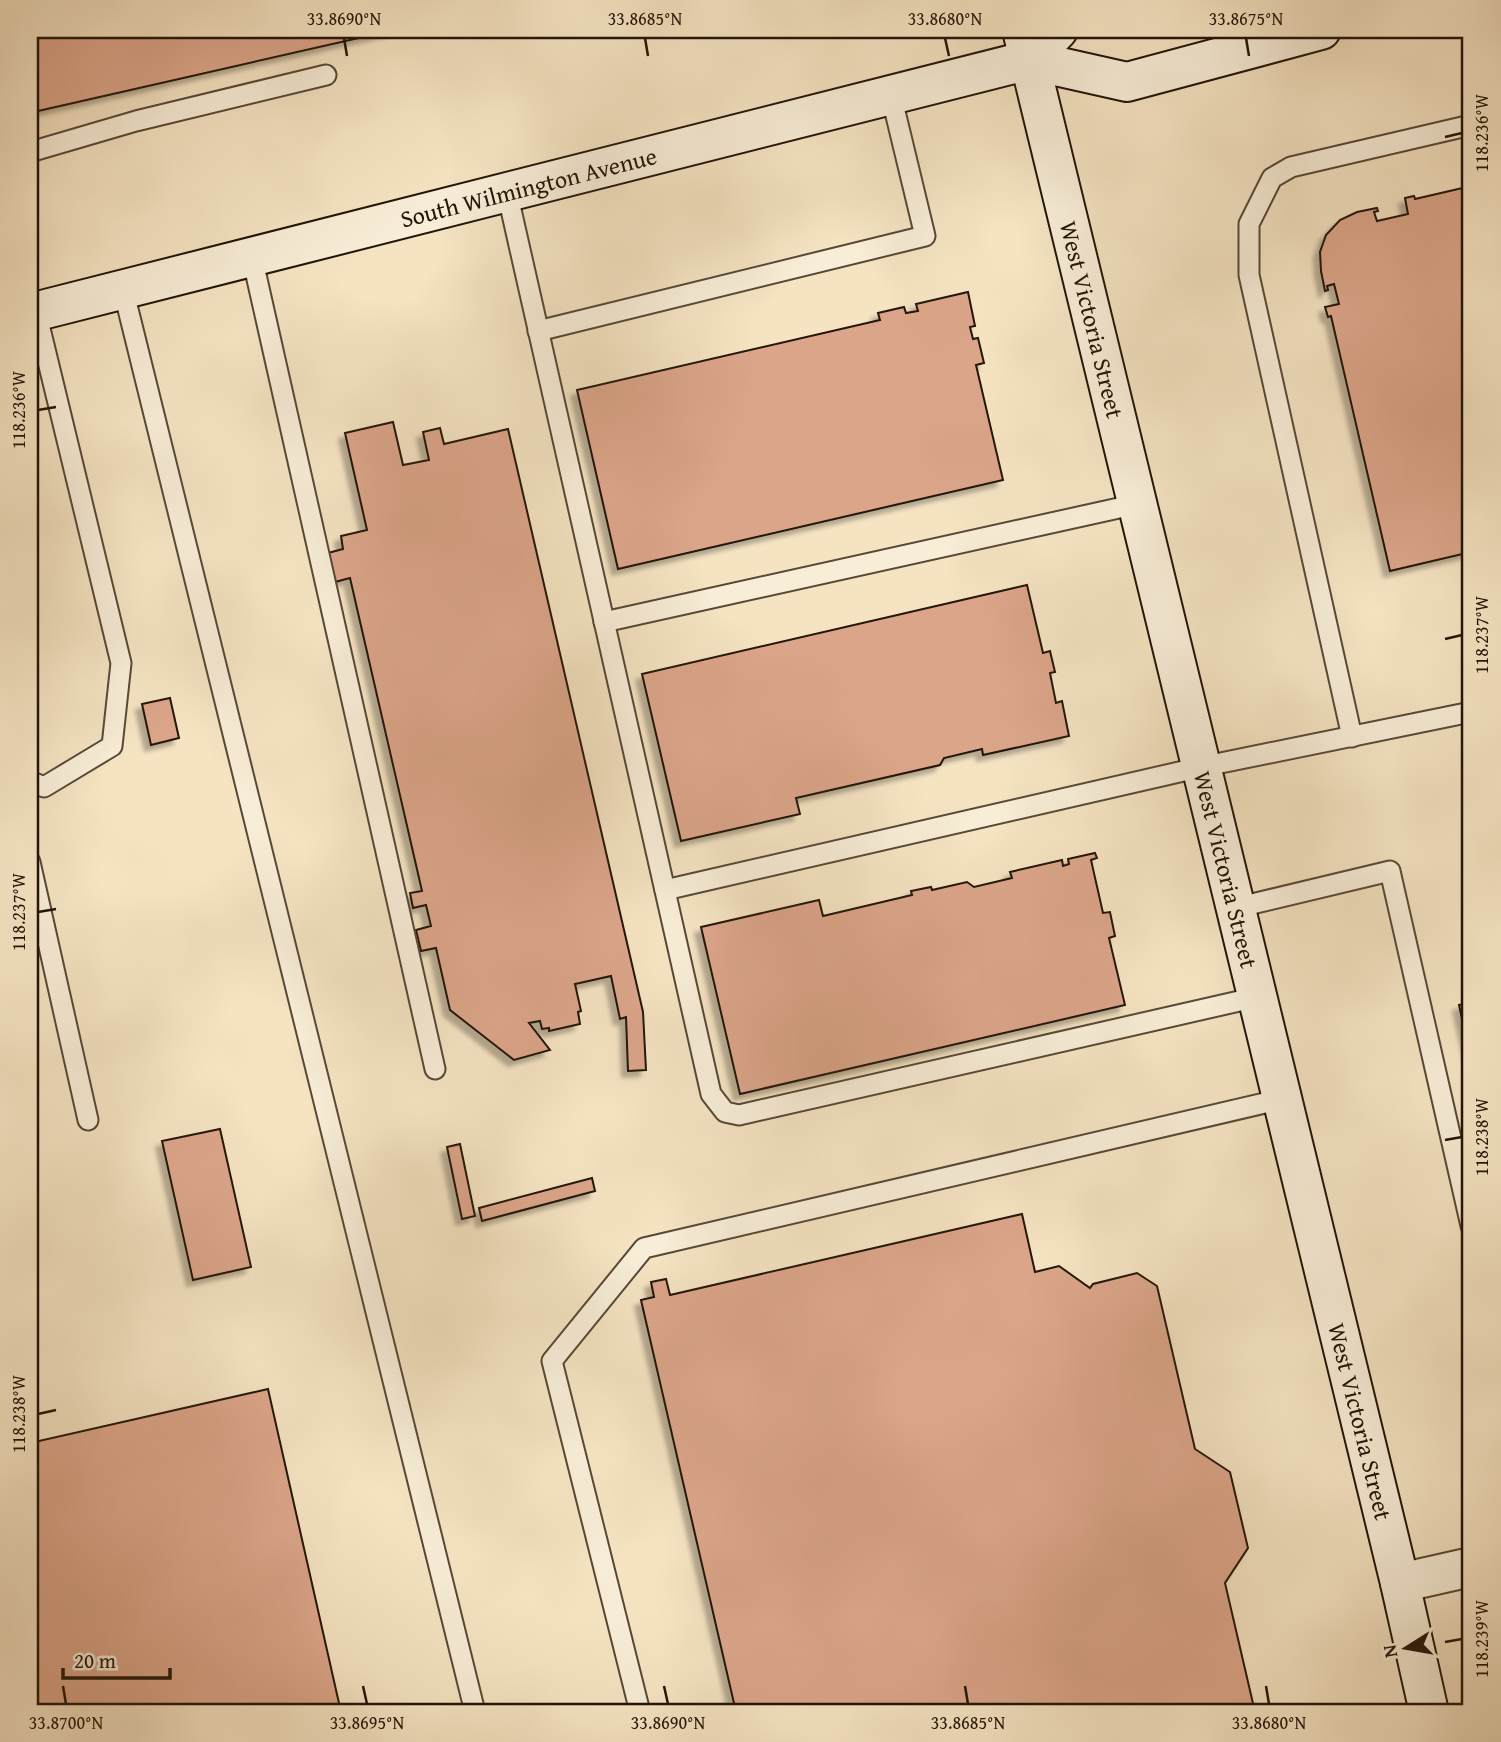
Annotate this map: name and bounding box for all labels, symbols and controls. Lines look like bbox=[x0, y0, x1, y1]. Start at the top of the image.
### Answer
text: 33.8690°N bbox=[307, 5, 382, 32]
text: 33.8685°N bbox=[608, 5, 683, 32]
text: 33.8680°N bbox=[908, 5, 983, 32]
text: 33.8675°N bbox=[1209, 5, 1284, 32]
text: 118.236°W bbox=[1468, 93, 1495, 172]
street label: South Wilmington Avenue bbox=[396, 138, 660, 236]
street label: West Victoria Street bbox=[1052, 217, 1133, 422]
text: 118.236°W bbox=[5, 370, 32, 449]
text: 118.237°W bbox=[1468, 595, 1495, 674]
street label: West Victoria Street bbox=[1185, 767, 1267, 972]
text: 118.237°W bbox=[5, 872, 32, 951]
text: 118.238°W bbox=[1468, 1097, 1495, 1176]
street label: West Victoria Street bbox=[1320, 1319, 1402, 1524]
text: 118.238°W bbox=[5, 1374, 32, 1453]
text: 118.239°W bbox=[1468, 1599, 1495, 1678]
north arrow bbox=[1372, 1612, 1442, 1682]
scale bar bbox=[63, 1637, 170, 1681]
text: N bbox=[1374, 1642, 1404, 1660]
text: 20 m bbox=[74, 1645, 116, 1676]
text: 33.8700°N bbox=[29, 1709, 104, 1736]
text: 33.8695°N bbox=[330, 1709, 405, 1736]
text: 33.8690°N bbox=[631, 1709, 706, 1736]
text: 33.8685°N bbox=[931, 1709, 1006, 1736]
text: 33.8680°N bbox=[1232, 1709, 1307, 1736]

